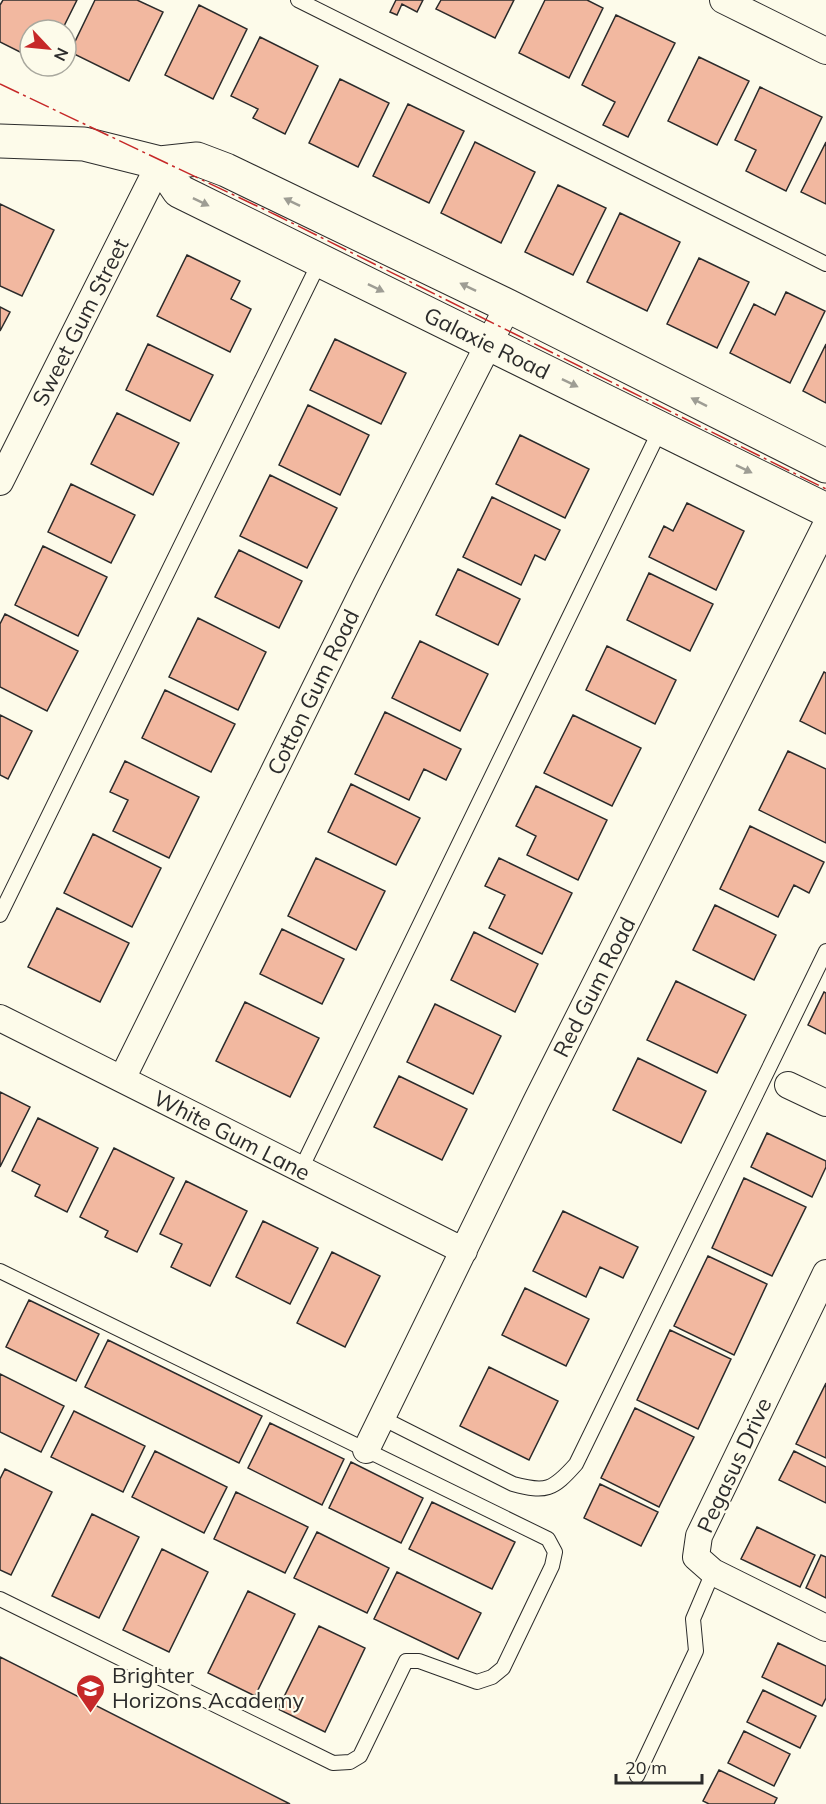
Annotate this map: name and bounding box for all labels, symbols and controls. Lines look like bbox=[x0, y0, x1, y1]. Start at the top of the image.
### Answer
north arrow bbox=[18, 18, 78, 78]
text: N bbox=[50, 45, 73, 64]
one-way arrow bbox=[192, 197, 209, 207]
one-way arrow bbox=[284, 198, 301, 207]
street label: Sweet Gum Street bbox=[26, 233, 135, 411]
one-way arrow bbox=[460, 282, 477, 291]
one-way arrow bbox=[367, 284, 384, 293]
street label: Galaxie Road bbox=[420, 301, 554, 385]
one-way arrow bbox=[561, 378, 578, 388]
one-way arrow bbox=[690, 398, 707, 407]
one-way arrow bbox=[736, 465, 753, 474]
street label: Cotton Gum Road bbox=[261, 605, 365, 779]
street label: Red Gum Road bbox=[547, 912, 641, 1062]
street label: White Gum Lane bbox=[149, 1084, 315, 1186]
street label: Pegasus Drive bbox=[691, 1393, 777, 1537]
place label: Brighter Horizons Academy bbox=[112, 1661, 304, 1714]
school or university icon: Brighter Horizons Academy bbox=[75, 1672, 107, 1714]
scale bar bbox=[616, 1747, 702, 1785]
text: 20 m bbox=[625, 1756, 667, 1779]

